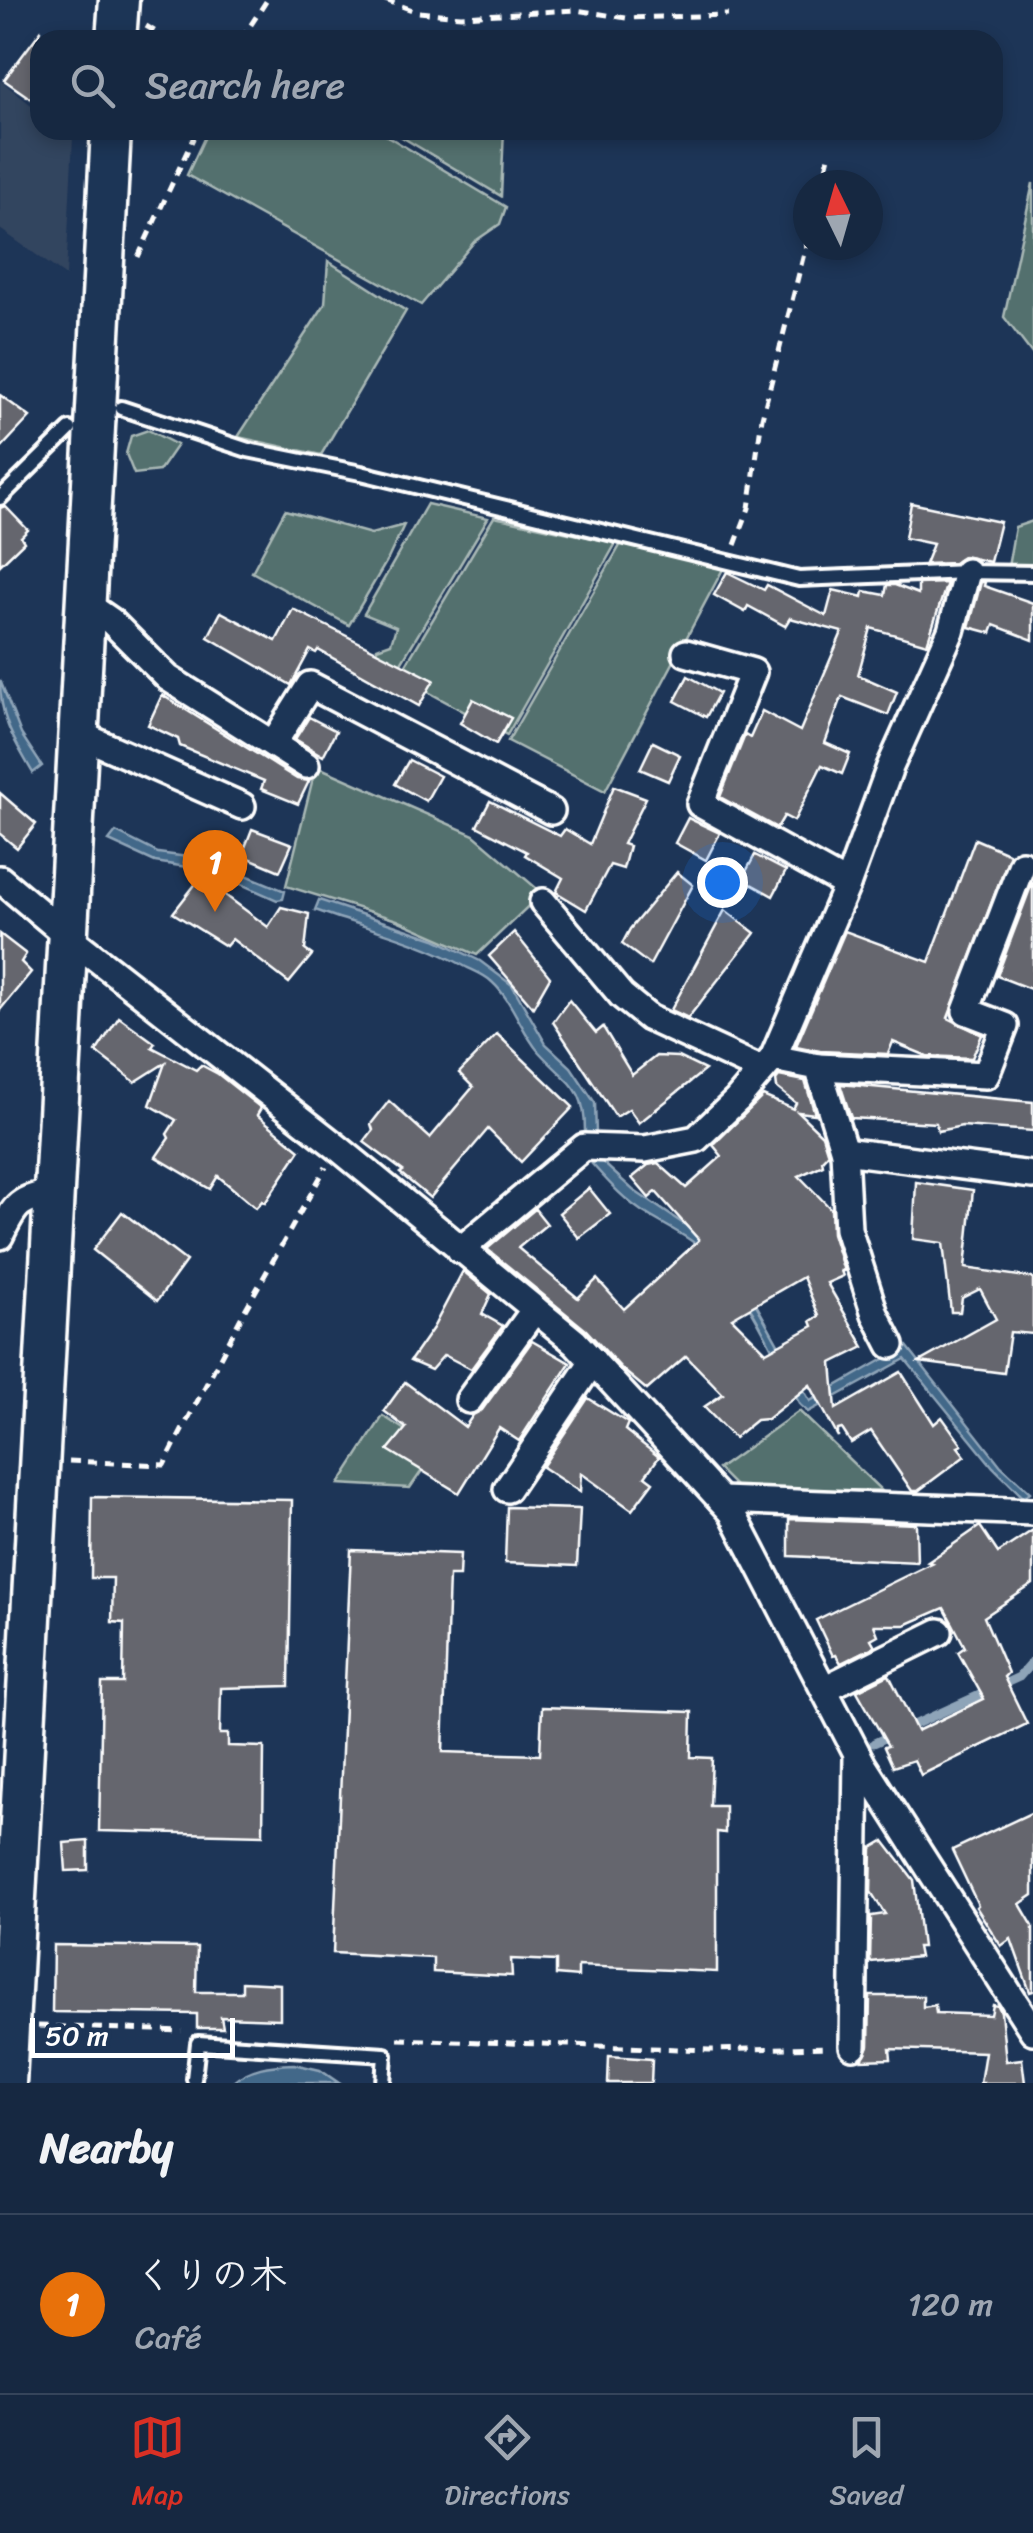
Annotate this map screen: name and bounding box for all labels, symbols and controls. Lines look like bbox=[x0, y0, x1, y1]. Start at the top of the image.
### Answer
search box bbox=[30, 30, 1003, 140]
text: Search here bbox=[145, 52, 345, 119]
icon: search bbox=[65, 58, 120, 113]
north arrow bbox=[793, 170, 883, 260]
pin: 1 bbox=[182, 830, 248, 912]
your location bbox=[697, 857, 748, 908]
text: 50 m bbox=[45, 2011, 109, 2060]
scale bar bbox=[30, 2013, 235, 2058]
text: Nearby bbox=[40, 2111, 173, 2185]
text: くりの木 bbox=[135, 2242, 287, 2309]
text: 1 bbox=[66, 2276, 79, 2333]
text: 120 m bbox=[908, 2276, 993, 2333]
text: Café bbox=[135, 2309, 202, 2366]
tab: Map bbox=[130, 2410, 185, 2519]
tab: Directions bbox=[444, 2410, 570, 2519]
tab: Saved bbox=[829, 2410, 903, 2519]

